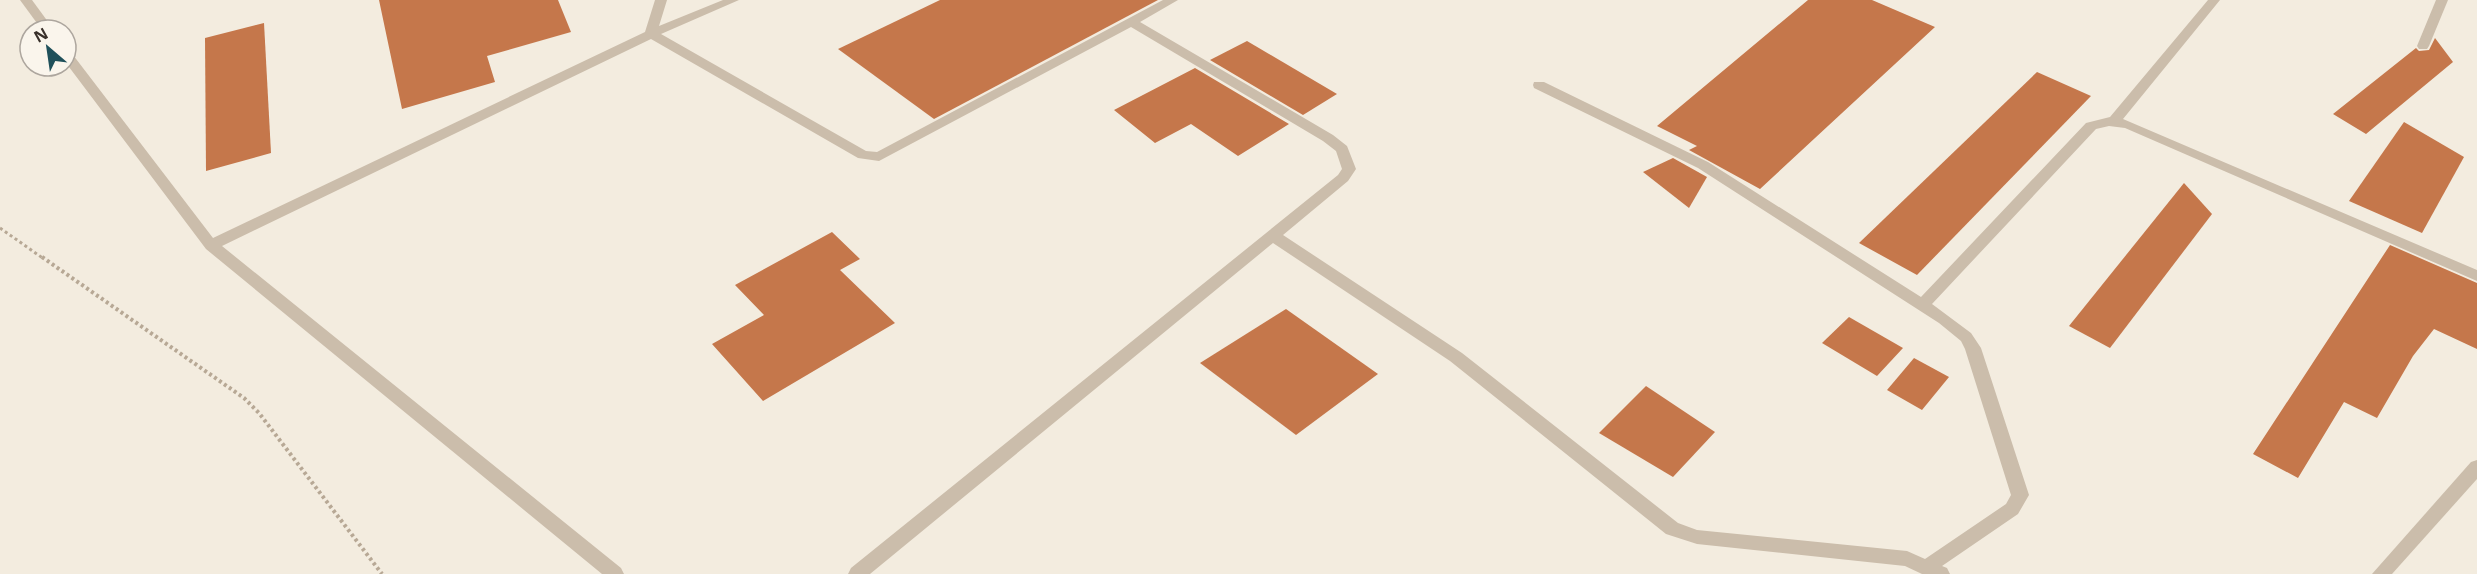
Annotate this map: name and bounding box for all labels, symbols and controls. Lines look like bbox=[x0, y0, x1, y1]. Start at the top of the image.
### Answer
north arrow bbox=[18, 18, 78, 78]
text: N bbox=[30, 22, 52, 48]

